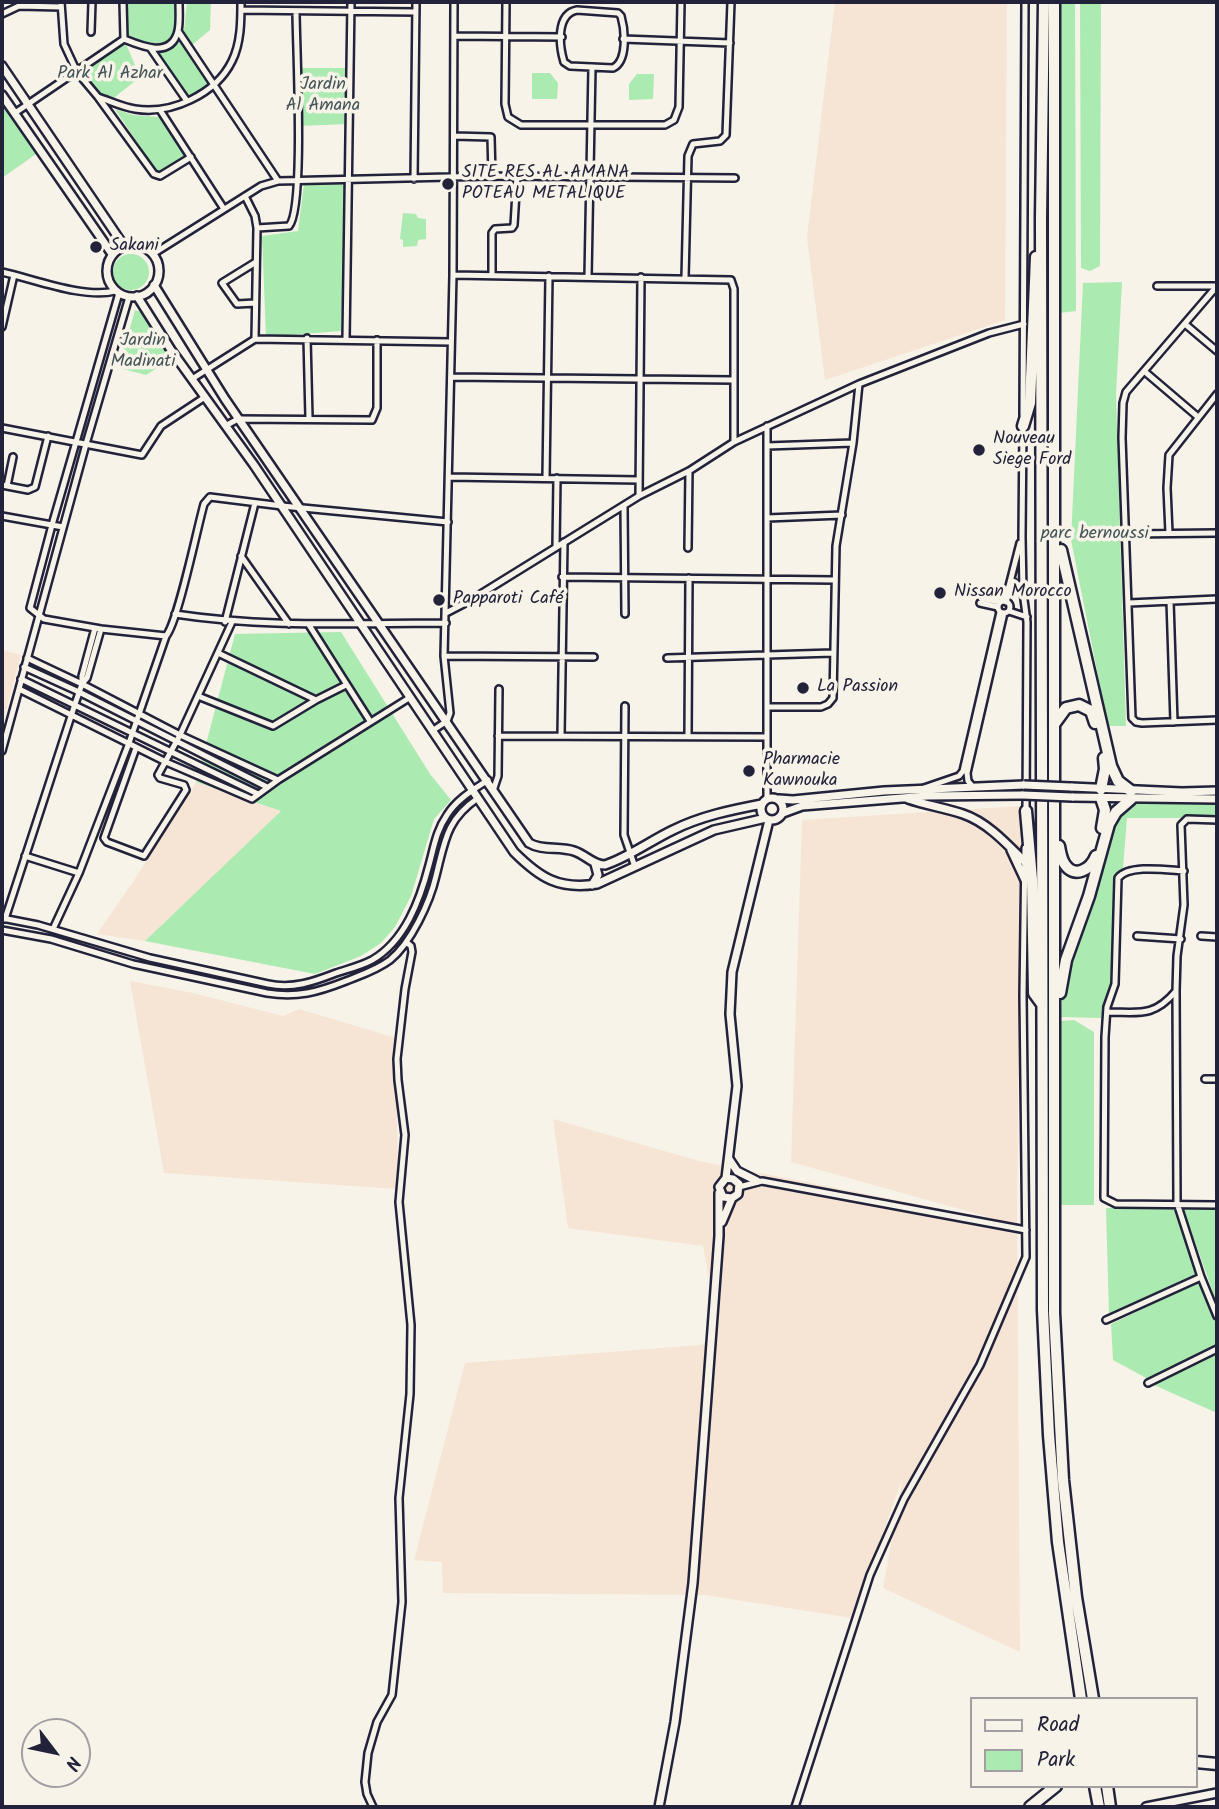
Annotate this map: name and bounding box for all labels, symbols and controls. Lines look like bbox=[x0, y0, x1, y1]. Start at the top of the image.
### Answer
park label: Park Al Azhar bbox=[57, 64, 163, 86]
park label: Jardin Al Amana bbox=[286, 75, 360, 118]
place label: SITE RES AL AMANA POTEAU METALIQUE bbox=[462, 163, 630, 206]
marker: SITE RES AL AMANA POTEAU METALIQUE bbox=[440, 176, 456, 192]
place label: Sakani bbox=[110, 236, 159, 258]
marker: Sakani bbox=[88, 239, 104, 255]
park label: Jardin Madinati bbox=[110, 331, 176, 374]
place label: Nouveau Siege Ford bbox=[993, 429, 1071, 472]
marker: Nouveau Siege Ford bbox=[971, 442, 987, 458]
park label: parc bernoussi bbox=[1041, 524, 1149, 546]
place label: Nissan Morocco bbox=[954, 582, 1072, 604]
marker: Nissan Morocco bbox=[932, 585, 948, 601]
place label: Papparoti Café bbox=[453, 589, 563, 611]
marker: Papparoti Café bbox=[431, 592, 447, 608]
place label: La Passion bbox=[817, 677, 898, 699]
marker: La Passion bbox=[795, 680, 811, 696]
place label: Pharmacie Kawnouka bbox=[763, 750, 840, 792]
marker: Pharmacie Kawnouka bbox=[741, 763, 757, 779]
legend bbox=[970, 1697, 1198, 1788]
text: Road bbox=[1037, 1709, 1079, 1742]
north arrow bbox=[21, 1718, 91, 1788]
text: Park bbox=[1037, 1744, 1075, 1777]
text: N bbox=[56, 1750, 88, 1776]

